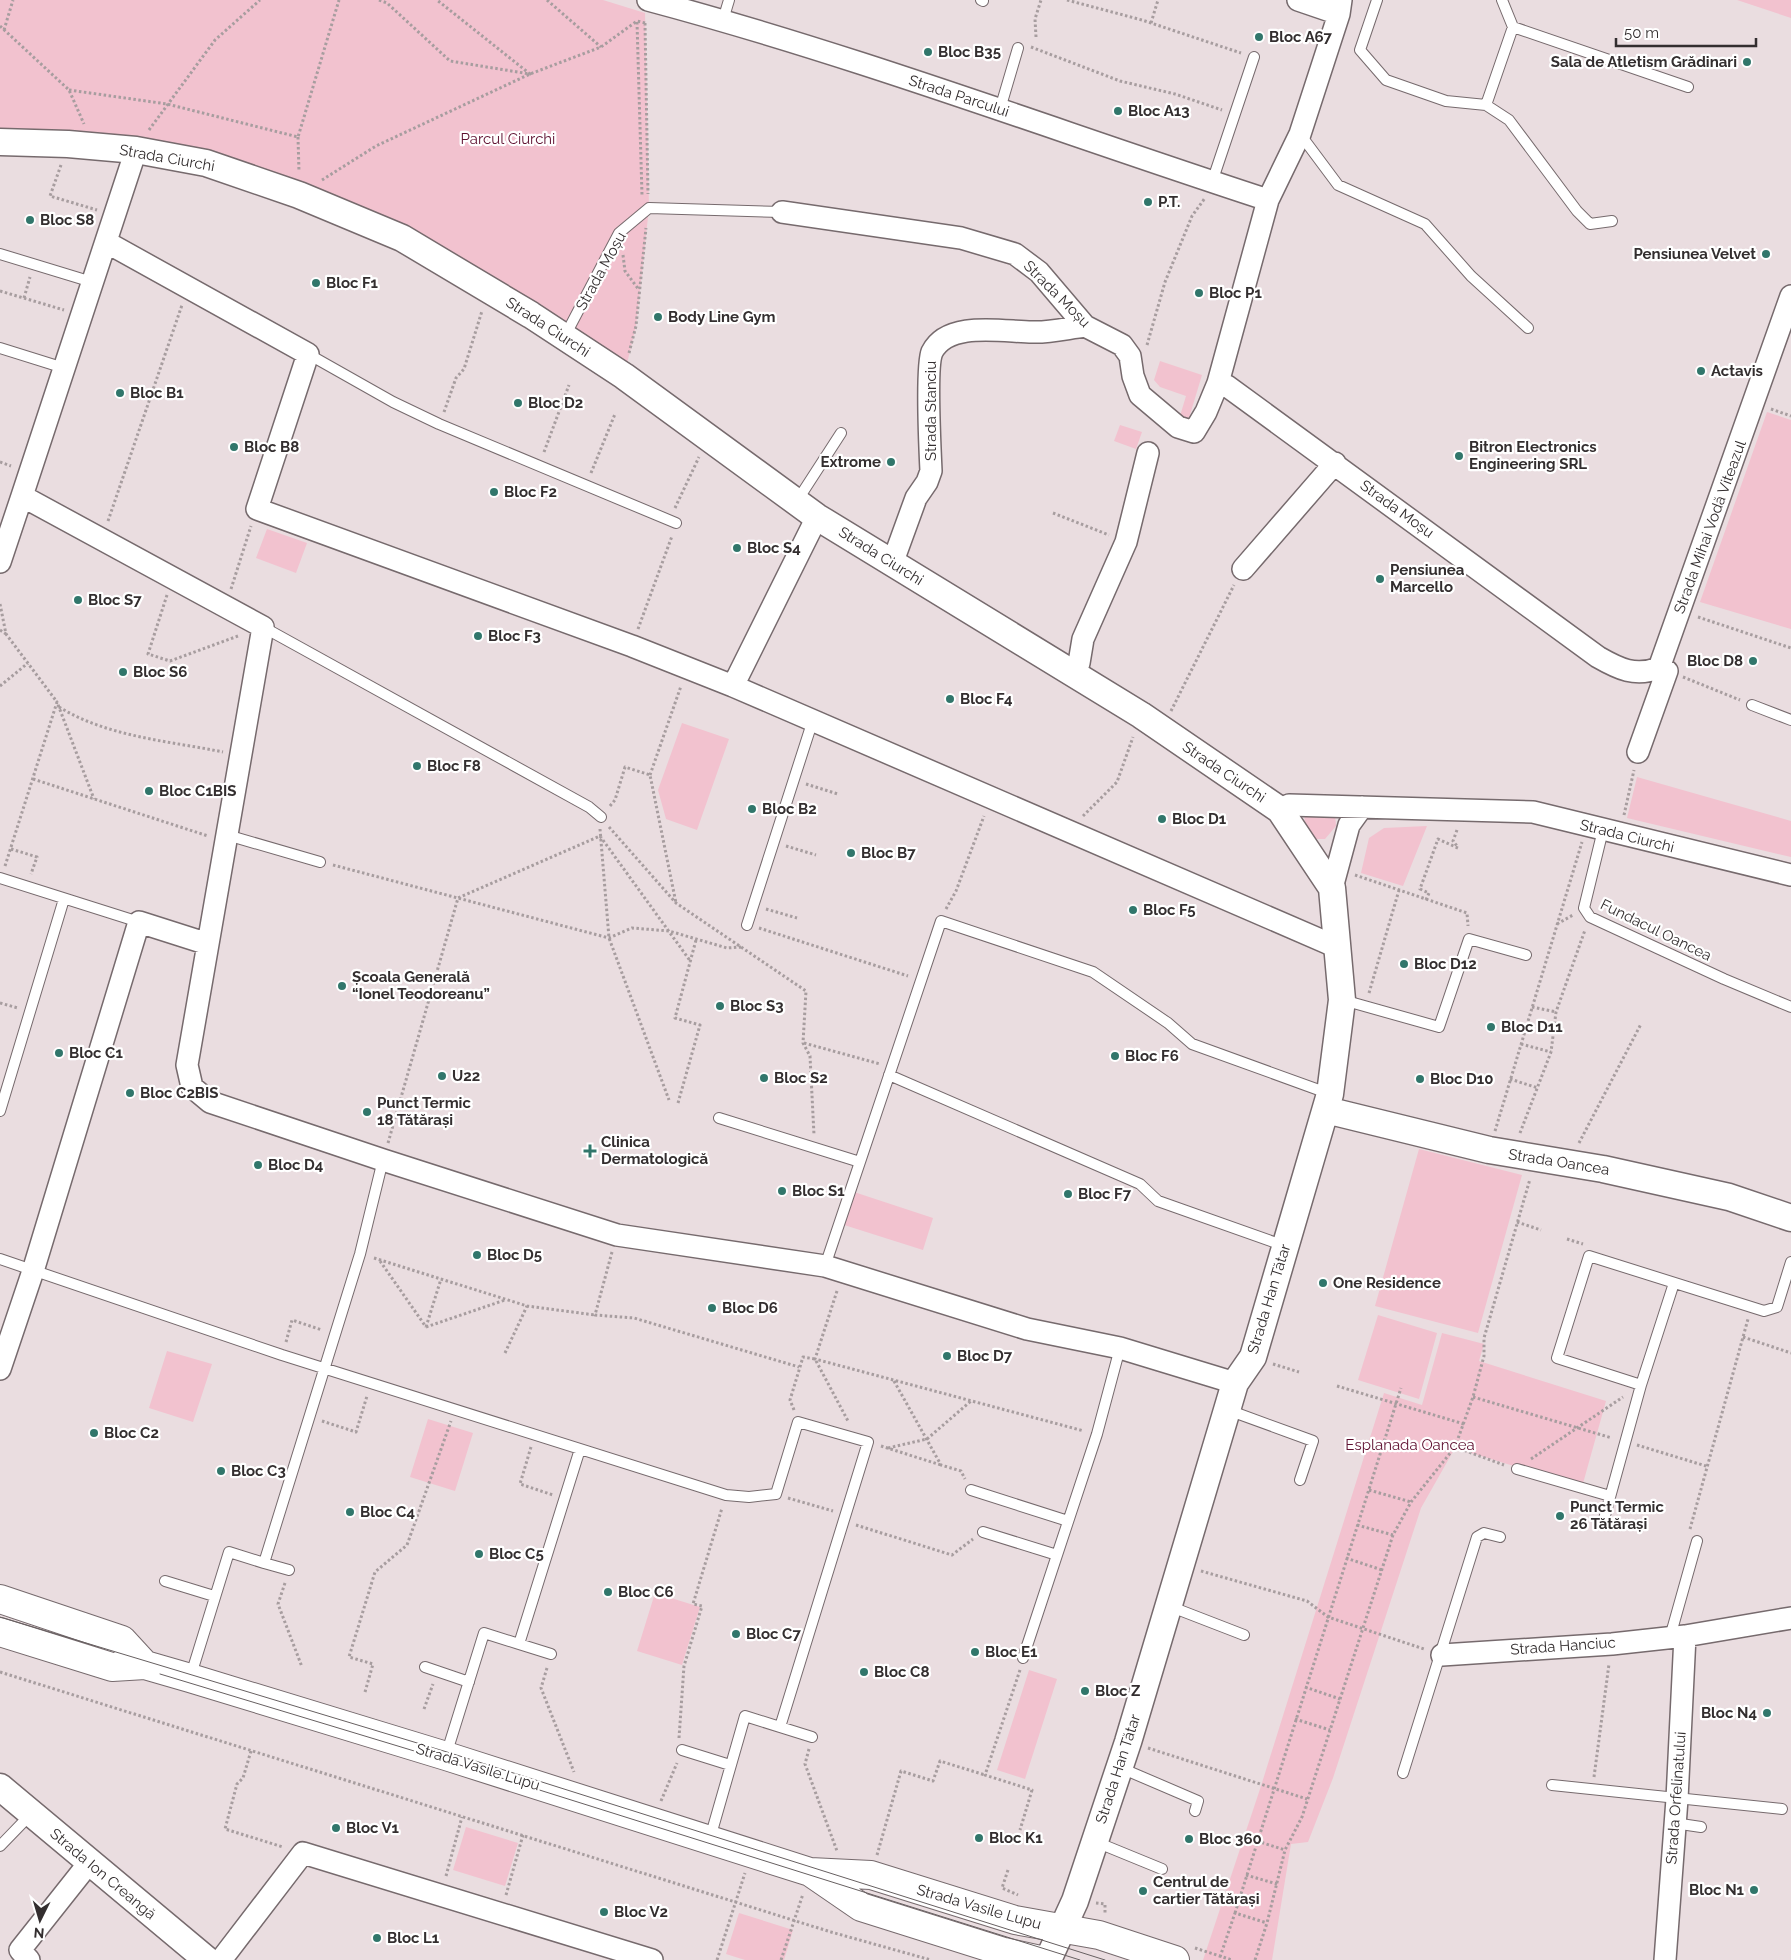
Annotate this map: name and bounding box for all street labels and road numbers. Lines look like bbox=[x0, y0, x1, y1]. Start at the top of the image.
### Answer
street label: Strada Parcului bbox=[906, 71, 1012, 121]
street label: Strada Ciurchi bbox=[118, 141, 216, 175]
street label: Strada Moșu bbox=[572, 229, 630, 313]
street label: Strada Moșu bbox=[1020, 257, 1094, 331]
street label: Strada Ciurchi bbox=[503, 293, 593, 361]
street label: Strada Stanciu bbox=[922, 361, 940, 461]
street label: Strada Mihai Vodă Viteazul bbox=[1670, 437, 1750, 616]
street label: Strada Moșu bbox=[1357, 476, 1437, 542]
street label: Strada Ciurchi bbox=[835, 523, 927, 589]
street label: Strada Ciurchi bbox=[1179, 738, 1269, 806]
street label: Strada Ciurchi bbox=[1578, 816, 1676, 856]
street label: Fundacul Oancea bbox=[1598, 895, 1714, 965]
street label: Strada Oancea bbox=[1507, 1145, 1611, 1179]
street label: Strada Han Tătar bbox=[1244, 1241, 1295, 1356]
street label: Strada Hanciuc bbox=[1510, 1633, 1616, 1659]
street label: Strada Han Tătar bbox=[1092, 1711, 1144, 1826]
street label: Strada Orfelinatului bbox=[1662, 1731, 1690, 1865]
street label: Strada Vasile Lupu bbox=[414, 1740, 542, 1794]
street label: Strada Ion Creangă bbox=[47, 1825, 159, 1923]
street label: Strada Vasile Lupu bbox=[915, 1881, 1043, 1933]

